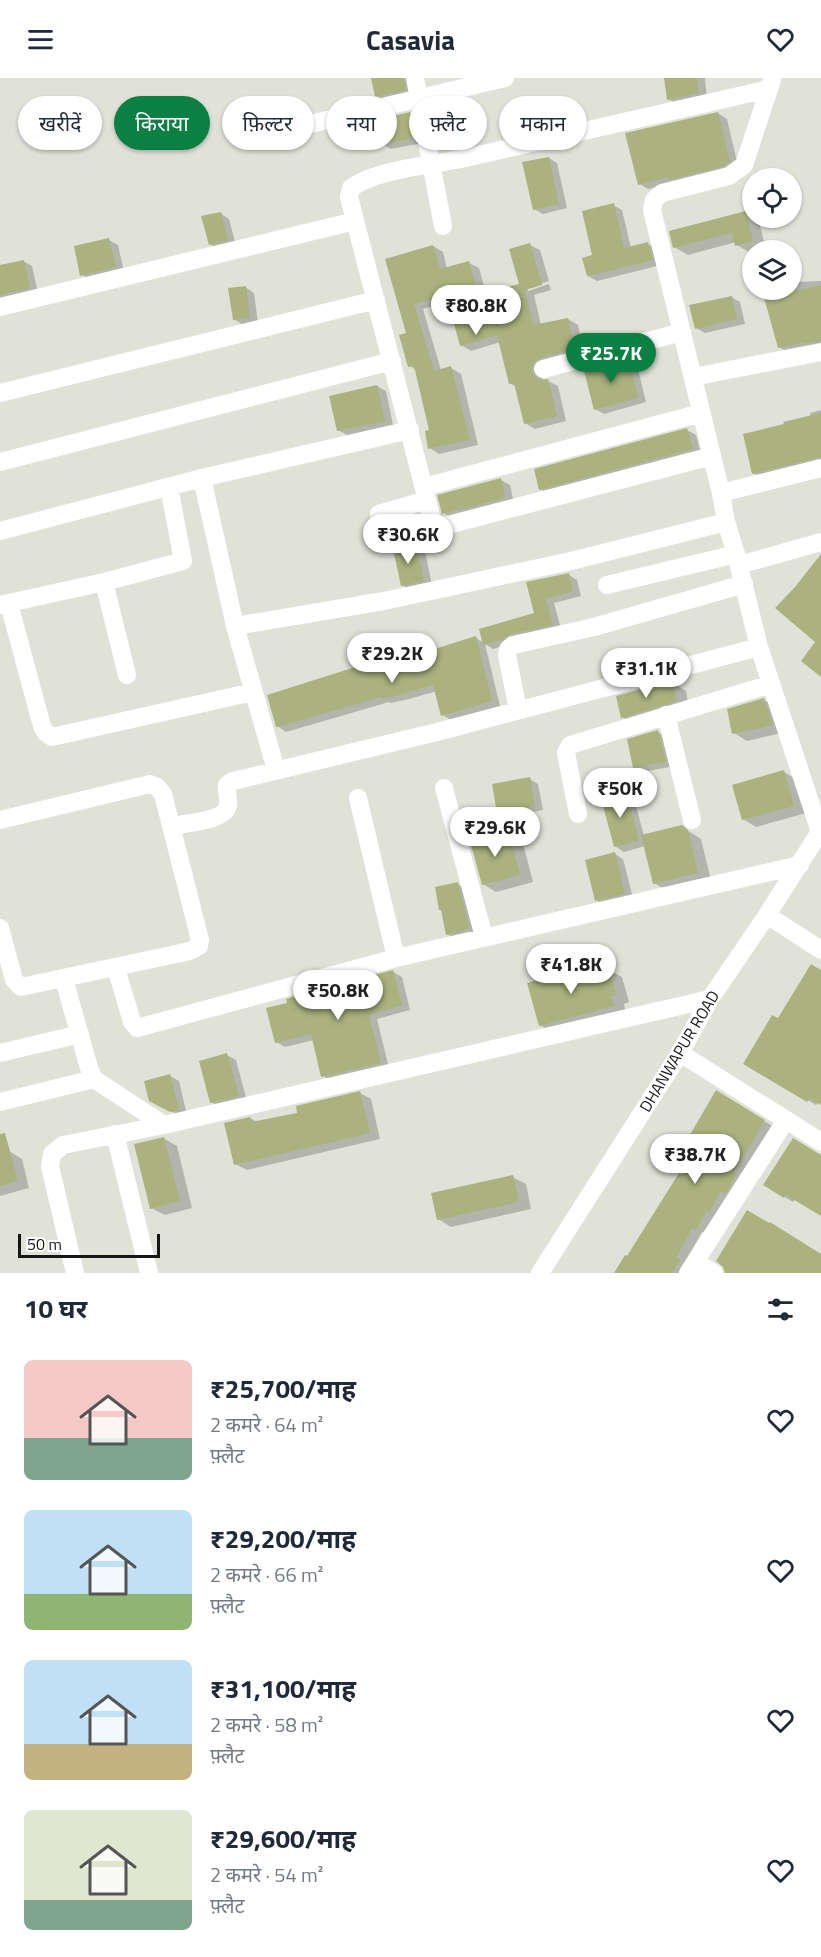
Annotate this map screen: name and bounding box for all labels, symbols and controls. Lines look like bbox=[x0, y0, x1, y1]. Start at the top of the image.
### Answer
text: Casavia bbox=[366, 19, 455, 60]
icon: menu bbox=[24, 23, 57, 56]
icon: heart bbox=[764, 23, 797, 56]
chip: खरीदें bbox=[18, 96, 102, 150]
chip: किराया bbox=[114, 96, 210, 150]
chip: फ़िल्टर bbox=[222, 96, 314, 150]
chip: नया bbox=[326, 96, 397, 150]
chip: फ़्लैट bbox=[409, 96, 487, 150]
chip: मकान bbox=[499, 96, 587, 150]
map controls bbox=[742, 168, 802, 300]
button: locate bbox=[742, 168, 802, 228]
button: layers bbox=[742, 240, 802, 300]
pin: ₹80.8K bbox=[427, 285, 525, 336]
text: ₹80.8K bbox=[445, 289, 507, 320]
pin: ₹25.7K bbox=[562, 333, 660, 384]
text: ₹25.7K bbox=[580, 337, 642, 368]
pin: ₹30.6K bbox=[359, 514, 457, 565]
text: ₹30.6K bbox=[377, 518, 439, 549]
pin: ₹29.2K bbox=[343, 633, 441, 684]
text: ₹29.2K bbox=[361, 637, 423, 668]
pin: ₹31.1K bbox=[597, 648, 695, 699]
text: ₹31.1K bbox=[615, 652, 677, 683]
pin: ₹50K bbox=[584, 768, 656, 819]
text: ₹50K bbox=[597, 772, 643, 803]
pin: ₹29.6K bbox=[446, 807, 544, 858]
text: ₹29.6K bbox=[464, 811, 526, 842]
pin: ₹41.8K bbox=[522, 944, 620, 995]
text: ₹41.8K bbox=[540, 948, 602, 979]
pin: ₹50.8K bbox=[289, 970, 387, 1021]
text: ₹50.8K bbox=[307, 974, 369, 1005]
street label: DHANWAPUR ROAD bbox=[633, 986, 725, 1116]
pin: ₹38.7K bbox=[646, 1134, 744, 1185]
text: ₹38.7K bbox=[664, 1138, 726, 1169]
scale bar bbox=[18, 1231, 160, 1258]
text: 50 m bbox=[27, 1232, 62, 1256]
text: 10 घर bbox=[24, 1289, 87, 1328]
icon: filters bbox=[764, 1293, 797, 1326]
text: ₹25,700/माह bbox=[210, 1369, 356, 1408]
icon: home bbox=[72, 1384, 144, 1456]
icon: heart bbox=[764, 1404, 797, 1437]
text: 2 कमरे · 64 m² bbox=[210, 1409, 323, 1440]
text: फ़्लैट bbox=[210, 1440, 245, 1471]
text: ₹29,200/माह bbox=[210, 1519, 356, 1558]
icon: home bbox=[72, 1534, 144, 1606]
icon: heart bbox=[764, 1554, 797, 1587]
text: 2 कमरे · 66 m² bbox=[210, 1559, 323, 1590]
text: फ़्लैट bbox=[210, 1590, 245, 1621]
text: ₹31,100/माह bbox=[210, 1669, 356, 1708]
icon: home bbox=[72, 1684, 144, 1756]
icon: heart bbox=[764, 1704, 797, 1737]
text: 2 कमरे · 58 m² bbox=[210, 1709, 323, 1740]
text: फ़्लैट bbox=[210, 1740, 245, 1771]
text: ₹29,600/माह bbox=[210, 1819, 356, 1858]
icon: home bbox=[72, 1834, 144, 1906]
icon: heart bbox=[764, 1854, 797, 1887]
text: 2 कमरे · 54 m² bbox=[210, 1859, 323, 1890]
text: फ़्लैट bbox=[210, 1890, 245, 1921]

